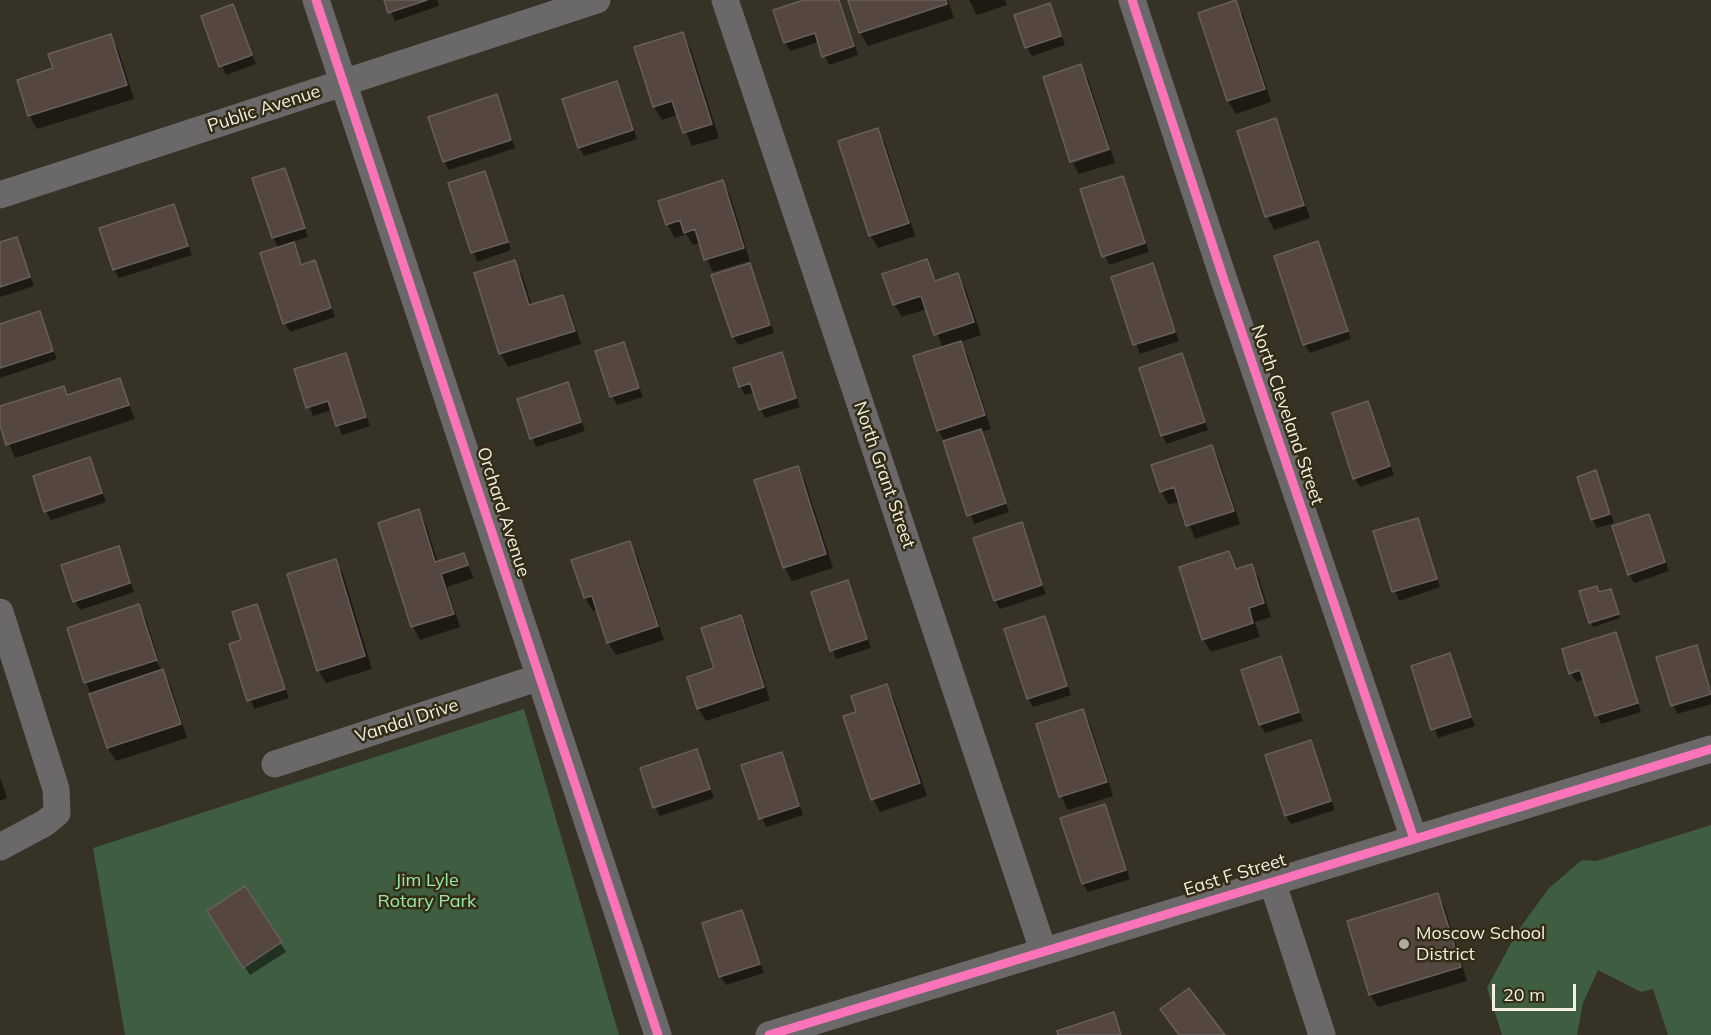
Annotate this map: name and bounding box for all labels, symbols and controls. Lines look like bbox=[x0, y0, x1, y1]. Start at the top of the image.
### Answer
street label: Public Avenue bbox=[205, 81, 323, 137]
street label: North Cleveland Street bbox=[1246, 322, 1328, 508]
street label: North Grant Street bbox=[849, 399, 919, 551]
street label: Orchard Avenue bbox=[472, 444, 534, 580]
street label: Vandal Drive bbox=[353, 694, 461, 748]
street label: East F Street bbox=[1181, 849, 1289, 901]
park label: Jim Lyle Rotary Park bbox=[378, 870, 476, 912]
place label: Moscow School District bbox=[1416, 923, 1545, 966]
marker: Moscow School District bbox=[1397, 937, 1411, 951]
scale bar bbox=[1495, 972, 1579, 1010]
text: 20 m bbox=[1503, 983, 1545, 1006]

